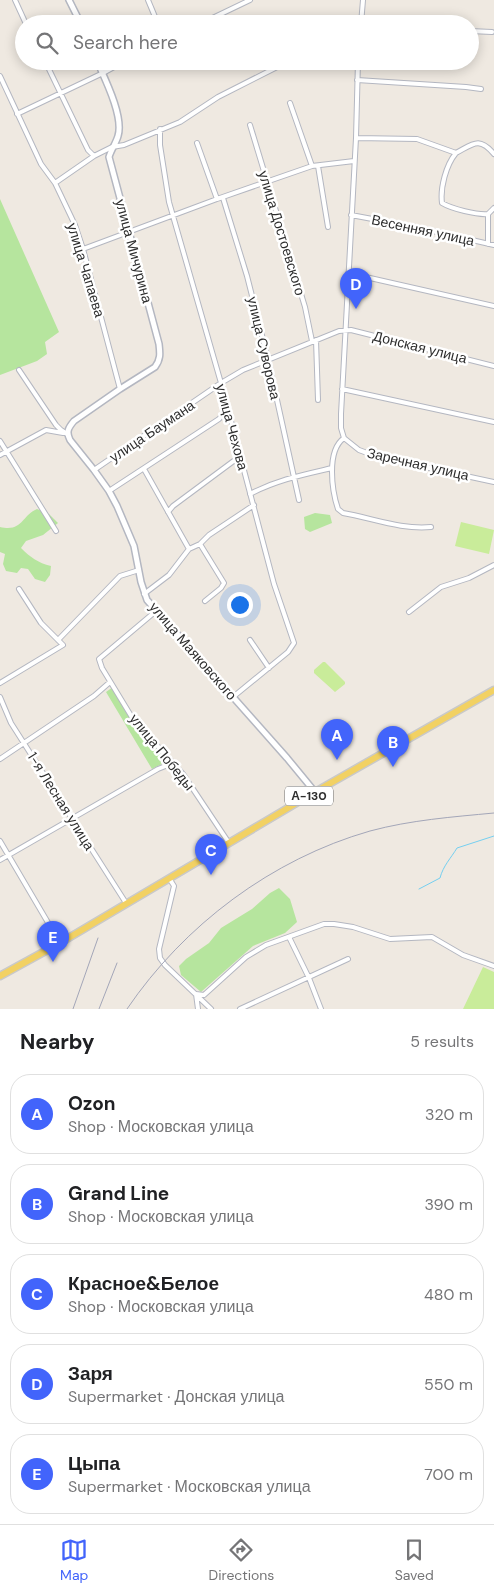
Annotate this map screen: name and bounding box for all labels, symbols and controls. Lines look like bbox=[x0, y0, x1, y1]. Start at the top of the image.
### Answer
search box bbox=[15, 15, 479, 70]
icon: search bbox=[33, 29, 61, 57]
text: Search here bbox=[73, 30, 178, 55]
street label: улица Достоевского bbox=[254, 168, 310, 298]
street label: улица Мичурина bbox=[111, 197, 157, 305]
street label: Весенняя улица bbox=[370, 210, 476, 250]
street label: улица Чапаева bbox=[63, 221, 109, 319]
pin: D bbox=[340, 268, 372, 309]
street label: улица Суворова bbox=[243, 295, 285, 401]
street label: Донская улица bbox=[371, 327, 469, 367]
street label: улица Чехова bbox=[212, 382, 252, 472]
street label: улица Баумана bbox=[106, 396, 198, 466]
street label: Заречная улица bbox=[365, 444, 471, 485]
your location bbox=[227, 592, 253, 618]
street label: улица Маяковского bbox=[145, 598, 241, 704]
street label: улица Победы bbox=[126, 710, 198, 794]
pin: A bbox=[321, 719, 353, 760]
pin: B bbox=[377, 726, 409, 767]
street label: 1-я Лесная улица bbox=[24, 749, 99, 854]
road number: А-130 bbox=[285, 786, 333, 806]
pin: C bbox=[195, 834, 227, 875]
pin: E bbox=[37, 921, 69, 962]
text: Nearby bbox=[20, 1028, 94, 1056]
text: 5 results bbox=[410, 1031, 474, 1052]
text: Ozon bbox=[68, 1091, 116, 1116]
text: A bbox=[31, 1104, 43, 1125]
text: 320 m bbox=[425, 1104, 473, 1125]
text: Shop · Московская улица bbox=[68, 1116, 254, 1137]
text: Grand Line bbox=[68, 1181, 169, 1206]
text: B bbox=[32, 1194, 42, 1215]
text: 390 m bbox=[425, 1194, 473, 1215]
text: Shop · Московская улица bbox=[68, 1206, 254, 1227]
text: Красное&Белое bbox=[68, 1271, 219, 1296]
text: C bbox=[31, 1284, 43, 1305]
text: 480 m bbox=[424, 1284, 473, 1305]
text: Shop · Московская улица bbox=[68, 1296, 254, 1317]
text: Заря bbox=[68, 1361, 113, 1386]
text: D bbox=[31, 1374, 43, 1395]
text: 550 m bbox=[424, 1374, 473, 1395]
text: Supermarket · Донская улица bbox=[68, 1386, 285, 1407]
text: Цыпа bbox=[68, 1451, 120, 1476]
text: E bbox=[32, 1464, 42, 1485]
text: 700 m bbox=[424, 1464, 473, 1485]
text: Supermarket · Московская улица bbox=[68, 1476, 311, 1497]
tab: Map bbox=[60, 1536, 88, 1584]
tab: Directions bbox=[209, 1536, 274, 1584]
tab: Saved bbox=[395, 1536, 434, 1584]

